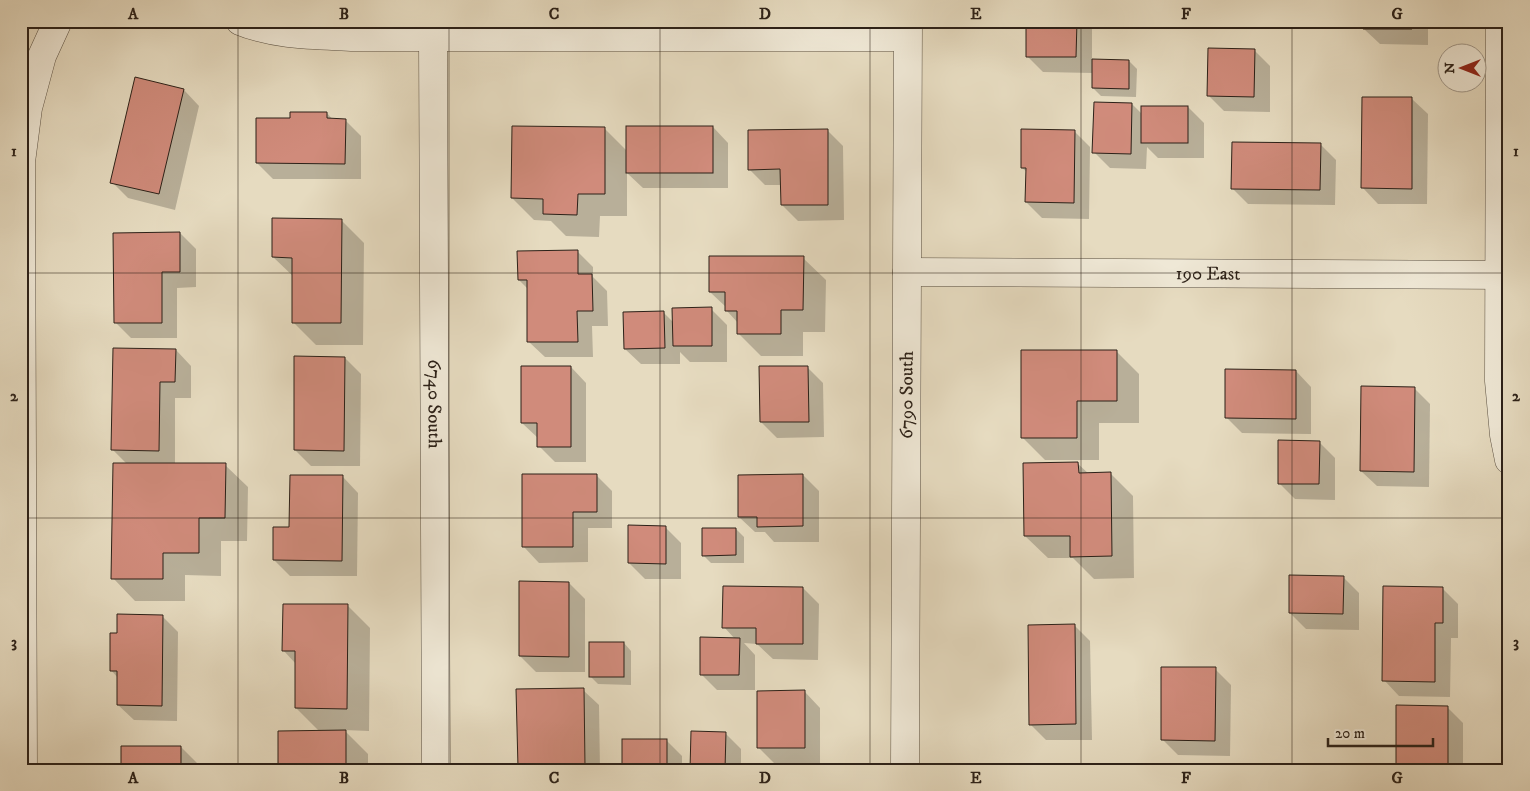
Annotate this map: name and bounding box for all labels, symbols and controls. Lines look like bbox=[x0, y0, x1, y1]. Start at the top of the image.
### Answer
text: A bbox=[127, 4, 139, 24]
text: B bbox=[339, 4, 349, 24]
text: C bbox=[549, 4, 559, 24]
text: D bbox=[759, 4, 771, 24]
text: E bbox=[970, 4, 982, 24]
text: F bbox=[1181, 4, 1191, 24]
text: G bbox=[1391, 4, 1403, 24]
north arrow bbox=[1438, 42, 1488, 92]
text: N bbox=[1441, 62, 1459, 74]
text: 1 bbox=[11, 141, 17, 161]
text: 1 bbox=[1513, 141, 1519, 161]
street label: 190 East bbox=[1176, 262, 1240, 285]
street label: 6790 South bbox=[895, 351, 918, 439]
street label: 6740 South bbox=[423, 359, 446, 449]
text: 2 bbox=[10, 386, 19, 406]
text: 2 bbox=[1512, 386, 1521, 406]
text: 3 bbox=[11, 632, 17, 652]
text: 3 bbox=[1513, 632, 1519, 652]
scale bar bbox=[1328, 716, 1432, 748]
text: 20 m bbox=[1335, 724, 1365, 743]
text: A bbox=[127, 768, 139, 788]
text: B bbox=[339, 768, 349, 788]
text: C bbox=[549, 768, 559, 788]
text: D bbox=[759, 768, 771, 788]
text: E bbox=[970, 768, 982, 788]
text: F bbox=[1181, 768, 1191, 788]
text: G bbox=[1391, 768, 1403, 788]

